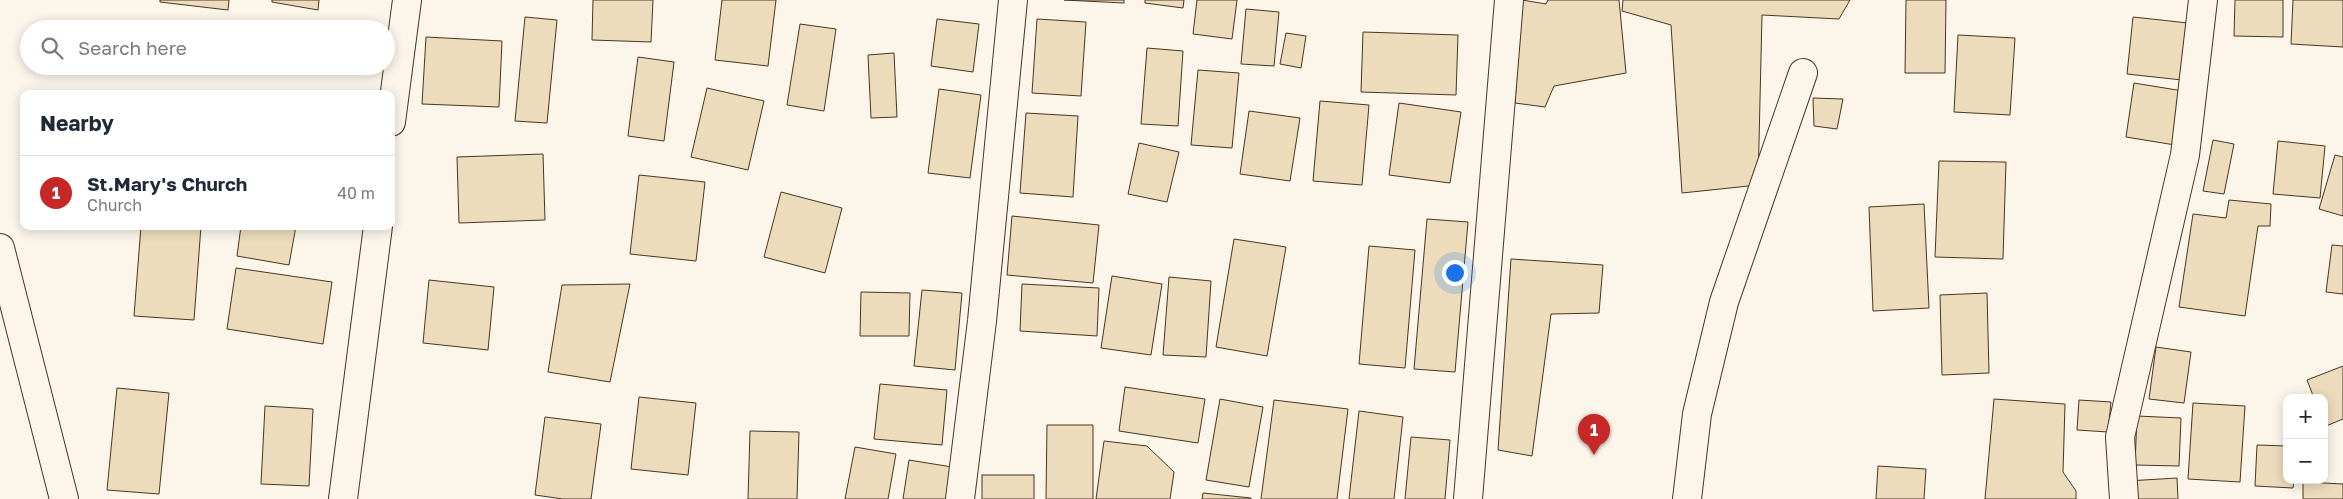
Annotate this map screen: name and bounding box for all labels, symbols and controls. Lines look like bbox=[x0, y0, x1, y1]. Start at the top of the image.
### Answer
search box bbox=[20, 20, 395, 75]
icon: search bbox=[38, 34, 66, 62]
text: Search here bbox=[78, 36, 187, 59]
text: Nearby bbox=[40, 110, 114, 136]
text: St.Mary's Church bbox=[87, 172, 247, 195]
text: 1 bbox=[52, 183, 60, 203]
text: 40 m bbox=[337, 183, 375, 203]
text: Church bbox=[87, 195, 142, 215]
your location bbox=[1442, 260, 1468, 286]
map controls bbox=[2283, 394, 2328, 484]
button: + bbox=[2283, 394, 2328, 439]
pin: 1 bbox=[1578, 414, 1610, 455]
button: − bbox=[2283, 439, 2328, 484]

